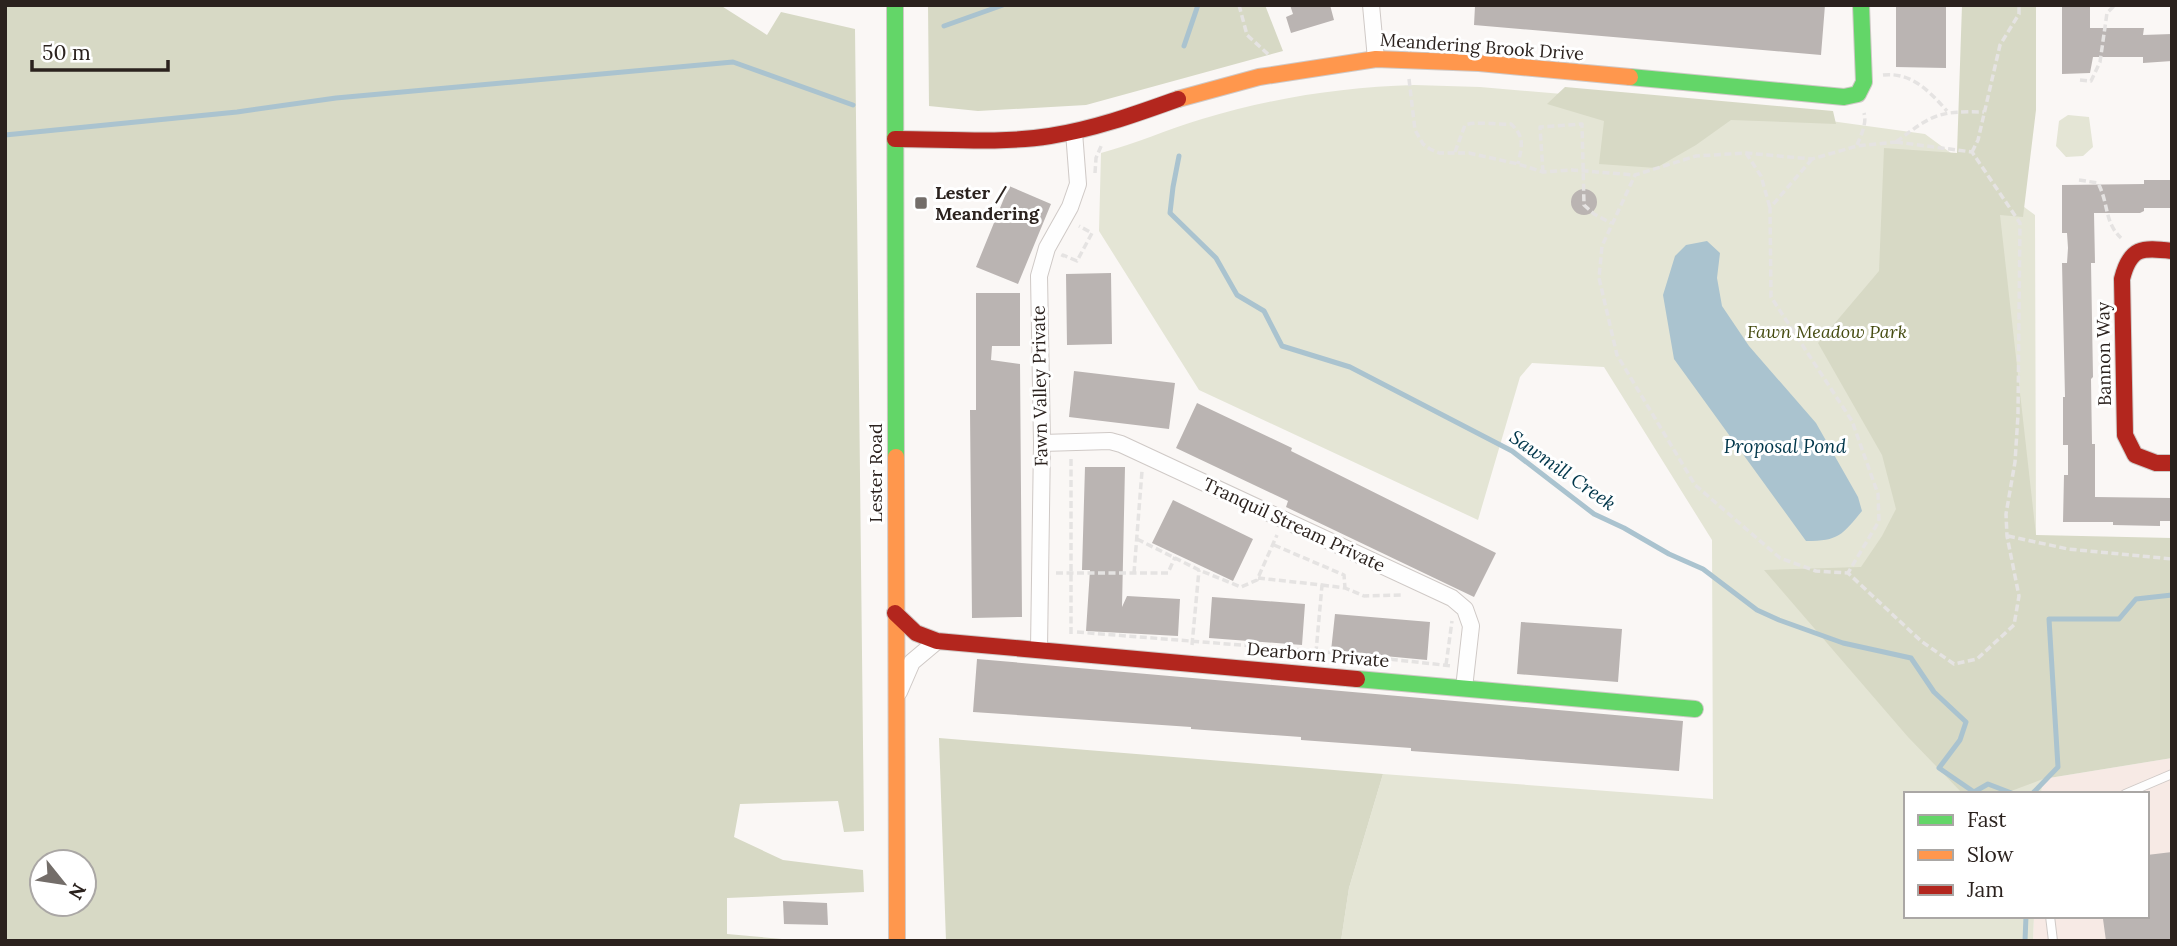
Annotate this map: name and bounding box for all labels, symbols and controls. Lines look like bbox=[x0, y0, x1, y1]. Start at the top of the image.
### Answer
scale bar bbox=[32, 28, 168, 72]
street label: Meandering Brook Drive bbox=[1379, 28, 1585, 65]
text: 50 m bbox=[42, 39, 91, 66]
place label: Lester / Meandering bbox=[935, 181, 1040, 225]
marker: Lester / Meandering bbox=[913, 195, 929, 211]
street label: Bannon Way bbox=[2091, 301, 2116, 406]
street label: Fawn Valley Private bbox=[1027, 305, 1052, 467]
park label: Fawn Meadow Park bbox=[1747, 320, 1907, 343]
street label: Lester Road bbox=[864, 423, 887, 523]
water label: Sawmill Creek bbox=[1505, 424, 1621, 516]
water label: Proposal Pond bbox=[1724, 434, 1847, 458]
street label: Tranquil Stream Private bbox=[1200, 472, 1389, 577]
street label: Dearborn Private bbox=[1246, 637, 1391, 672]
legend bbox=[1904, 792, 2149, 918]
text: Fast bbox=[1967, 806, 2007, 833]
text: Slow bbox=[1967, 841, 2014, 868]
north arrow bbox=[28, 848, 98, 918]
text: Jam bbox=[1966, 876, 2004, 903]
text: N bbox=[64, 879, 92, 904]

